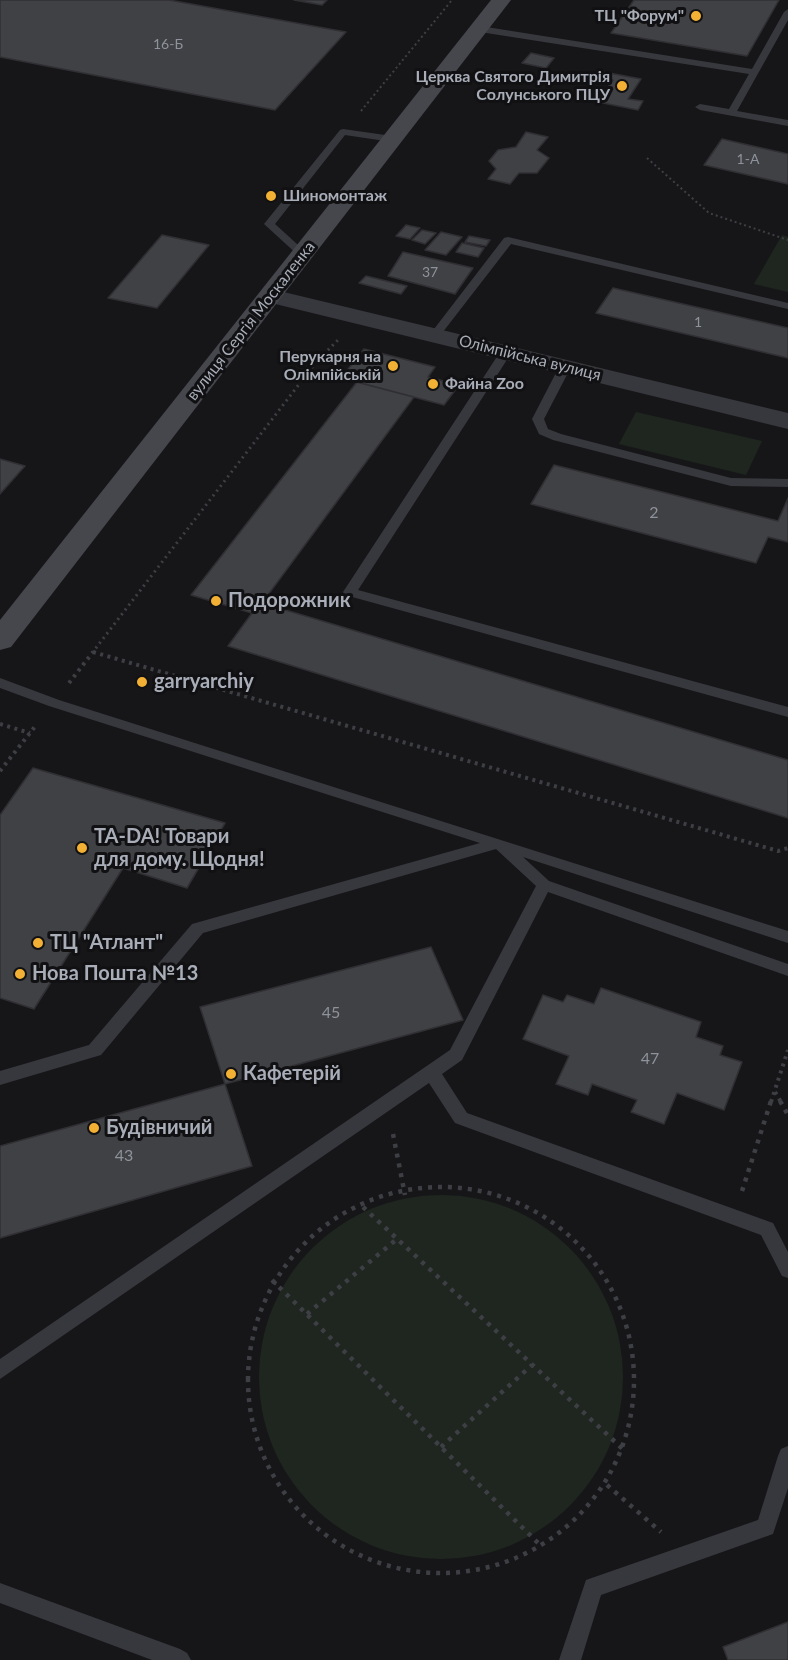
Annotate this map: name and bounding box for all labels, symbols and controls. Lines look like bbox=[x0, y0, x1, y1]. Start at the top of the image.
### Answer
place label: ТЦ "Форум" bbox=[594, 6, 684, 26]
marker: ТЦ "Форум" bbox=[689, 9, 703, 23]
house number: 16-Б bbox=[153, 36, 183, 52]
place label: Церква Святого Димитрія Солунського ПЦУ bbox=[416, 67, 610, 105]
marker: Церква Святого Димитрія Солунського ПЦУ bbox=[615, 79, 629, 93]
house number: 1-А bbox=[737, 151, 759, 167]
place label: Шиномонтаж bbox=[283, 186, 387, 206]
marker: Шиномонтаж bbox=[264, 189, 278, 203]
street label: вулиця Сергія Москаленка bbox=[183, 238, 319, 404]
house number: 37 bbox=[422, 264, 438, 280]
house number: 1 bbox=[694, 314, 702, 330]
street label: Олімпійська вулиця bbox=[457, 331, 603, 385]
place label: Перукарня на Олімпійській bbox=[279, 347, 381, 385]
marker: Перукарня на Олімпійській bbox=[386, 359, 400, 373]
place label: Файна Zoo bbox=[445, 374, 524, 394]
marker: Файна Zoo bbox=[426, 377, 440, 391]
house number: 2 bbox=[649, 503, 659, 523]
place label: Подорожник bbox=[228, 589, 350, 613]
marker: Подорожник bbox=[209, 594, 223, 608]
place label: garryarchiy bbox=[154, 670, 254, 694]
marker: garryarchiy bbox=[135, 675, 149, 689]
place label: TA-DA! Товари для дому. Щодня! bbox=[94, 825, 265, 872]
marker: TA-DA! Товари для дому. Щодня! bbox=[75, 841, 89, 855]
place label: ТЦ "Атлант" bbox=[50, 931, 163, 955]
marker: ТЦ "Атлант" bbox=[31, 936, 45, 950]
place label: Нова Пошта №13 bbox=[32, 962, 198, 986]
marker: Нова Пошта №13 bbox=[13, 967, 27, 981]
house number: 45 bbox=[322, 1003, 340, 1023]
house number: 47 bbox=[641, 1049, 659, 1069]
place label: Кафетерій bbox=[243, 1062, 341, 1086]
marker: Кафетерій bbox=[224, 1067, 238, 1081]
place label: Будівничий bbox=[106, 1116, 212, 1140]
marker: Будівничий bbox=[87, 1121, 101, 1135]
house number: 43 bbox=[115, 1146, 133, 1166]

